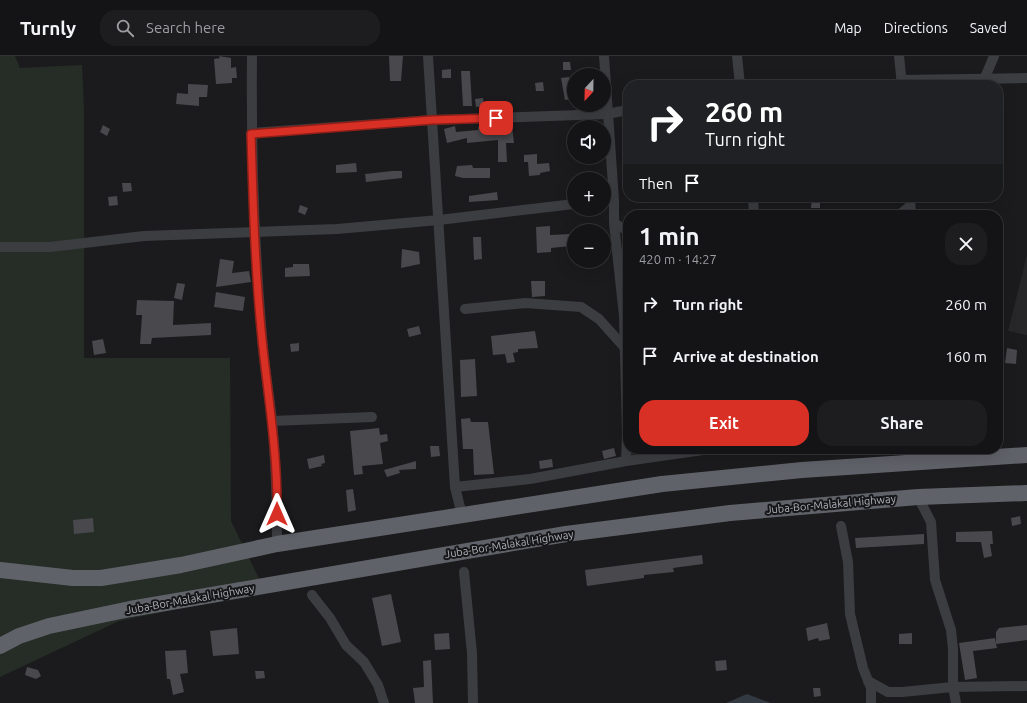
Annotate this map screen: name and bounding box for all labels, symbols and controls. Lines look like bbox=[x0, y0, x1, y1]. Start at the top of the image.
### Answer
search box bbox=[100, 10, 380, 46]
text: Turnly bbox=[20, 17, 76, 39]
icon: search bbox=[114, 17, 136, 39]
text: Search here bbox=[146, 19, 225, 36]
text: Map bbox=[834, 20, 862, 36]
text: Directions bbox=[884, 20, 948, 36]
text: Saved bbox=[970, 20, 1007, 36]
north arrow bbox=[567, 68, 611, 112]
map controls bbox=[567, 68, 611, 268]
icon: right bbox=[639, 96, 691, 148]
text: 260 m bbox=[705, 96, 783, 127]
pin bbox=[479, 101, 513, 135]
icon: arrive bbox=[485, 107, 507, 129]
button: sound bbox=[567, 120, 611, 164]
text: Turn right bbox=[705, 129, 785, 149]
button: + bbox=[567, 172, 611, 216]
icon: arrive bbox=[681, 172, 703, 194]
text: Then bbox=[639, 175, 673, 192]
text: 1 min bbox=[639, 223, 700, 250]
button: close bbox=[945, 223, 987, 265]
button: − bbox=[567, 224, 611, 268]
text: 420 m · 14:27 bbox=[639, 252, 717, 266]
icon: right bbox=[639, 293, 661, 315]
text: Turn right bbox=[673, 296, 743, 313]
text: 260 m bbox=[945, 296, 987, 313]
icon: arrive bbox=[639, 345, 661, 367]
text: Arrive at destination bbox=[673, 348, 819, 365]
text: 160 m bbox=[945, 348, 987, 365]
button: Exit bbox=[639, 400, 809, 446]
button: Share bbox=[817, 400, 987, 446]
street label: Juba-Bor-Malakal Highway bbox=[766, 492, 897, 516]
position arrow bbox=[256, 493, 298, 535]
street label: Juba-Bor-Malakal Highway bbox=[444, 528, 575, 560]
street label: Juba-Bor-Malakal Highway bbox=[125, 582, 256, 616]

